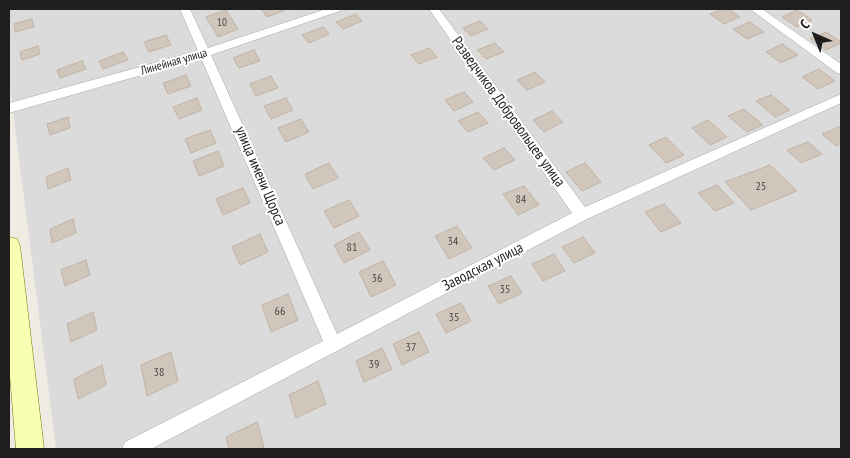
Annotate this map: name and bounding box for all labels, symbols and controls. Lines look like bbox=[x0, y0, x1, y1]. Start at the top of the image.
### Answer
north arrow bbox=[790, 10, 840, 60]
house number: 10 bbox=[217, 16, 227, 30]
text: С bbox=[796, 16, 813, 33]
street label: Разведчиков Добровольцев улица bbox=[447, 33, 569, 191]
street label: Линейная улица bbox=[139, 46, 209, 78]
street label: улица имени Щорса bbox=[231, 124, 289, 228]
house number: 25 bbox=[756, 180, 766, 194]
house number: 84 bbox=[516, 193, 526, 207]
house number: 34 bbox=[448, 235, 458, 249]
street label: Заводская улица bbox=[439, 239, 527, 295]
house number: 81 bbox=[347, 241, 357, 255]
house number: 36 bbox=[372, 272, 382, 286]
house number: 35 bbox=[500, 283, 510, 297]
house number: 66 bbox=[275, 305, 285, 319]
house number: 35 bbox=[449, 311, 459, 325]
house number: 37 bbox=[406, 341, 416, 355]
house number: 39 bbox=[369, 358, 379, 372]
house number: 38 bbox=[154, 366, 164, 380]

